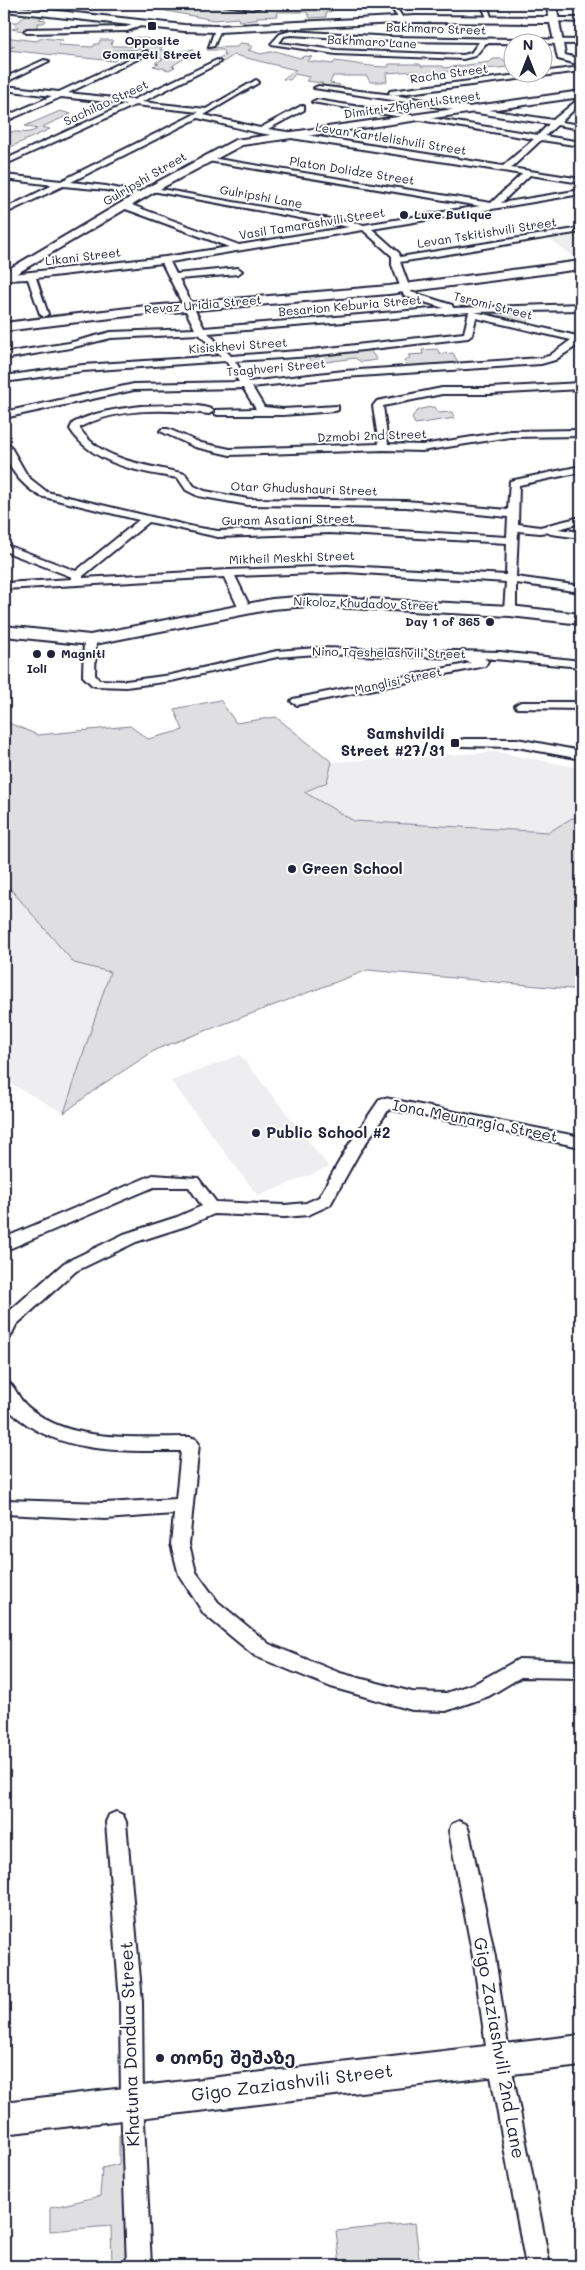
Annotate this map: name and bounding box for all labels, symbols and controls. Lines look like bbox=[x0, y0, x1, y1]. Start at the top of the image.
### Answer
street label: Bakhmaro Street bbox=[386, 18, 486, 38]
marker: Opposite Gomareti Street bbox=[146, 20, 158, 32]
street label: Bakhmaro Lane bbox=[327, 31, 417, 51]
place label: Opposite Gomareti Street bbox=[102, 32, 202, 62]
north arrow bbox=[502, 32, 552, 82]
text: N bbox=[523, 35, 533, 54]
street label: Racha Street bbox=[409, 60, 489, 86]
street label: Sachilao Street bbox=[61, 76, 150, 129]
street label: Dimitri Zhghenti Street bbox=[343, 87, 481, 122]
street label: Levan Kartlelishvili Street bbox=[315, 118, 468, 158]
street label: Gulripshi Street bbox=[100, 148, 189, 209]
street label: Platon Dolidze Street bbox=[288, 152, 416, 188]
street label: Gulripshi Lane bbox=[219, 181, 304, 211]
street label: Vasil Tamarashvili Street bbox=[238, 204, 386, 242]
place label: Luxe Butique bbox=[414, 206, 492, 222]
marker: Luxe Butique bbox=[398, 209, 410, 221]
street label: Levan Tskitishvili Street bbox=[416, 213, 558, 251]
street label: Likani Street bbox=[44, 243, 122, 269]
street label: Tsromi Street bbox=[452, 287, 534, 323]
street label: Revaz Uridia Street bbox=[143, 291, 262, 317]
street label: Besarion Keburia Street bbox=[278, 291, 422, 319]
street label: Kisiskhevi Street bbox=[188, 334, 288, 356]
street label: Tsaghveri Street bbox=[226, 355, 326, 379]
street label: Dzmobi 2nd Street bbox=[317, 425, 427, 445]
street label: Otar Ghudushauri Street bbox=[230, 477, 378, 499]
street label: Guram Asatiani Street bbox=[221, 510, 354, 528]
street label: Mikheil Meskhi Street bbox=[229, 547, 355, 567]
street label: Nikoloz Khudadov Street bbox=[293, 592, 439, 614]
place label: Day 1 of 365 bbox=[405, 613, 480, 629]
marker: Day 1 of 365 bbox=[484, 616, 496, 628]
street label: Nino Tqeshelashvili Street bbox=[312, 643, 466, 661]
place label: Magniti bbox=[61, 645, 106, 661]
marker: Ioli bbox=[31, 648, 43, 660]
marker: Magniti bbox=[45, 648, 57, 660]
place label: Ioli bbox=[27, 660, 47, 676]
street label: Manglisi Street bbox=[353, 663, 443, 697]
place label: Samshvildi Street #27/31 bbox=[341, 723, 445, 760]
marker: Samshvildi Street #27/31 bbox=[449, 737, 461, 749]
place label: Green School bbox=[302, 858, 403, 878]
marker: Green School bbox=[286, 863, 298, 875]
street label: Iona Meunargia Street bbox=[391, 1094, 559, 1146]
place label: Public School #2 bbox=[266, 1122, 390, 1142]
marker: Public School #2 bbox=[250, 1127, 262, 1139]
street label: Gigo Zaziashvili 2nd Lane bbox=[469, 1935, 531, 2160]
street label: Khatuna Dondua Street bbox=[113, 1941, 145, 2147]
place label: თონე შეშაზე bbox=[170, 2045, 296, 2069]
marker: თონე შეშაზე bbox=[154, 2052, 166, 2064]
street label: Gigo Zaziashvili Street bbox=[190, 2058, 394, 2106]

